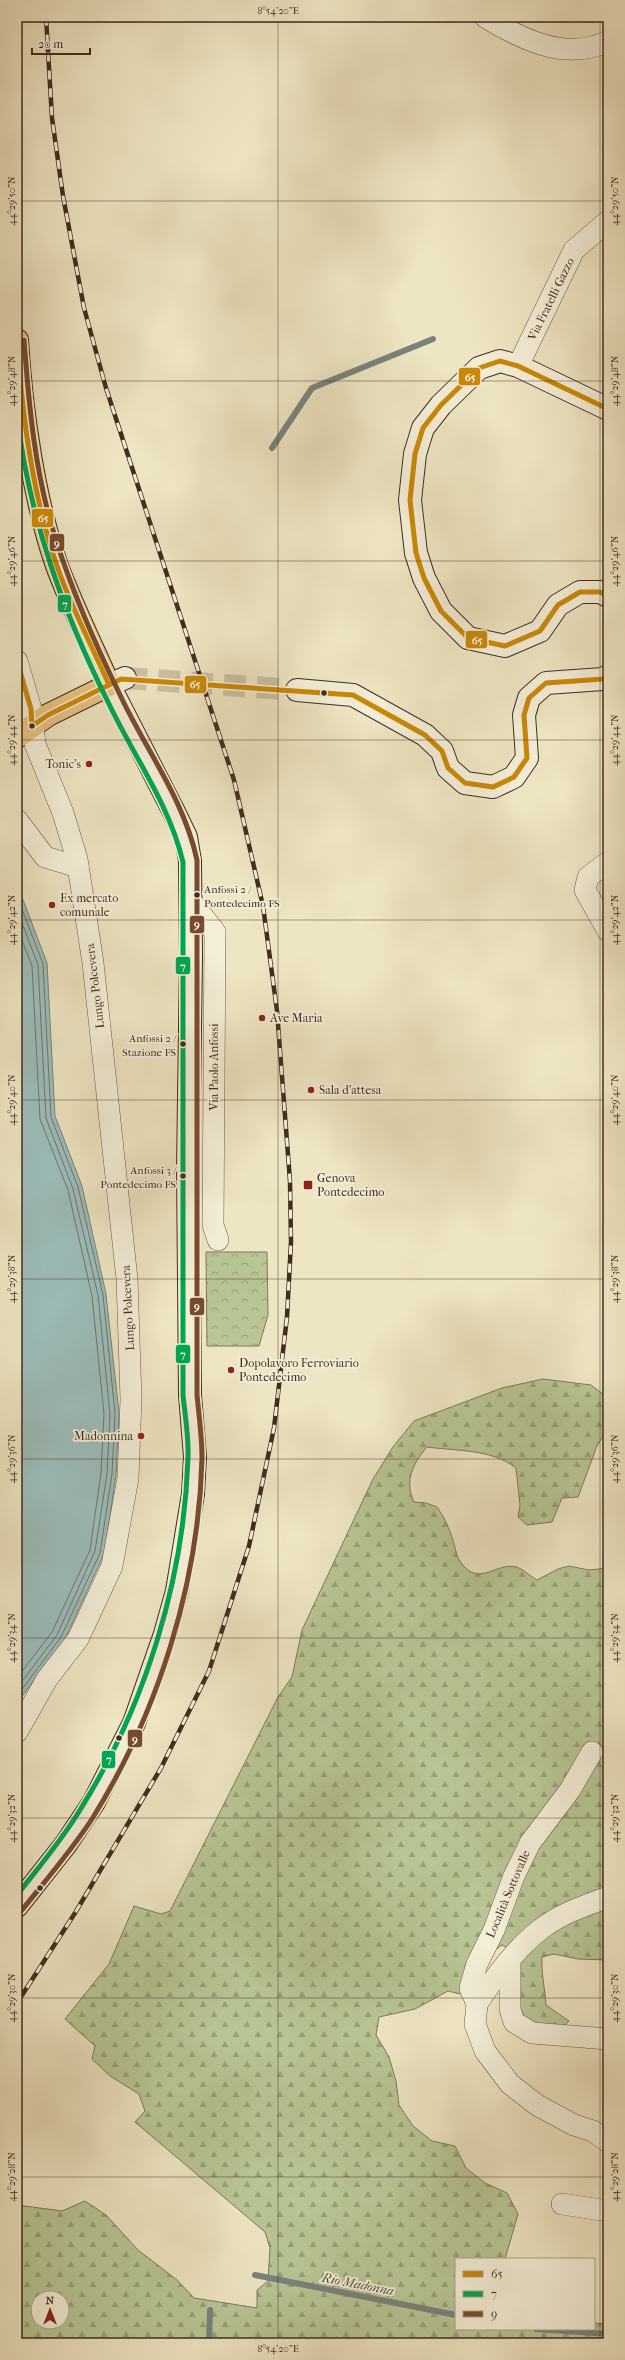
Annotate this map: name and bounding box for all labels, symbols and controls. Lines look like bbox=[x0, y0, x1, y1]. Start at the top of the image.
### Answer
text: 8°54'20"E bbox=[257, 5, 299, 17]
scale bar bbox=[32, 30, 90, 56]
text: 20 m bbox=[38, 37, 63, 51]
text: 44°29'50"N bbox=[6, 176, 18, 226]
text: 44°29'50"N bbox=[609, 176, 621, 226]
street label: Via Fratelli Gazzo bbox=[524, 255, 577, 344]
text: 44°29'48"N bbox=[6, 355, 18, 406]
text: 44°29'48"N bbox=[609, 355, 621, 406]
line badge: 65 bbox=[458, 367, 481, 386]
text: 65 bbox=[465, 371, 476, 384]
line badge: 65 bbox=[31, 508, 54, 528]
text: 65 bbox=[38, 512, 49, 525]
line badge: 9 bbox=[49, 533, 65, 552]
text: 44°29'46"N bbox=[6, 535, 18, 586]
text: 44°29'46"N bbox=[609, 535, 621, 586]
text: 9 bbox=[53, 537, 60, 550]
line badge: 7 bbox=[57, 594, 72, 613]
text: 7 bbox=[61, 598, 68, 611]
line badge: 65 bbox=[465, 630, 488, 649]
text: 65 bbox=[472, 634, 483, 647]
line badge: 65 bbox=[184, 675, 207, 694]
text: 65 bbox=[190, 678, 201, 691]
unlabelled marker bbox=[319, 688, 329, 698]
text: 44°29'44"N bbox=[6, 714, 18, 766]
text: 44°29'44"N bbox=[609, 714, 621, 766]
unlabelled marker bbox=[27, 721, 37, 731]
place label: Tonic's bbox=[45, 757, 82, 771]
marker: Tonic's bbox=[84, 759, 94, 769]
place label: Anfossi 2 / Pontedecimo FS bbox=[203, 883, 280, 910]
marker: Anfossi 2 / Pontedecimo FS bbox=[192, 890, 202, 900]
place label: Ex mercato comunale bbox=[60, 891, 118, 919]
text: 44°29'42"N bbox=[6, 894, 18, 945]
text: 44°29'42"N bbox=[609, 894, 621, 945]
marker: Ex mercato comunale bbox=[47, 900, 57, 910]
line badge: 9 bbox=[189, 915, 205, 934]
text: 9 bbox=[193, 918, 200, 931]
street label: Lungo Polcevera bbox=[83, 942, 107, 1029]
line badge: 7 bbox=[175, 956, 191, 975]
text: 7 bbox=[179, 960, 186, 973]
place label: Ave Maria bbox=[269, 1011, 323, 1025]
marker: Ave Maria bbox=[257, 1013, 267, 1023]
street label: Via Paolo Anfossi bbox=[207, 1023, 221, 1111]
place label: Anfossi 2 / Stazione FS bbox=[122, 1032, 177, 1059]
marker: Anfossi 2 / Stazione FS bbox=[178, 1039, 188, 1049]
text: 44°29'40"N bbox=[6, 1074, 18, 1125]
text: 44°29'40"N bbox=[609, 1074, 621, 1125]
place label: Sala d'attesa bbox=[319, 1083, 382, 1097]
marker: Sala d'attesa bbox=[306, 1085, 316, 1095]
place label: Anfossi 3 / Pontedecimo FS bbox=[100, 1164, 177, 1191]
marker: Anfossi 3 / Pontedecimo FS bbox=[178, 1171, 188, 1181]
place label: Genova Pontedecimo bbox=[317, 1171, 384, 1199]
marker: Genova Pontedecimo bbox=[302, 1179, 314, 1191]
text: 44°29'38"N bbox=[6, 1254, 18, 1303]
text: 44°29'38"N bbox=[609, 1254, 621, 1303]
street label: Lungo Polcevera bbox=[119, 1264, 137, 1351]
line badge: 9 bbox=[189, 1297, 205, 1316]
text: 9 bbox=[193, 1300, 200, 1313]
line badge: 7 bbox=[175, 1344, 191, 1364]
text: 7 bbox=[179, 1348, 186, 1361]
place label: Dopolavoro Ferroviario Pontedecimo bbox=[239, 1356, 359, 1384]
marker: Dopolavoro Ferroviario Pontedecimo bbox=[226, 1365, 236, 1375]
place label: Madonnina bbox=[74, 1429, 133, 1443]
marker: Madonnina bbox=[136, 1431, 146, 1441]
text: 44°29'36"N bbox=[6, 1434, 18, 1484]
text: 44°29'36"N bbox=[609, 1434, 621, 1484]
text: 44°29'34"N bbox=[6, 1613, 18, 1663]
text: 44°29'34"N bbox=[609, 1613, 621, 1663]
line badge: 9 bbox=[127, 1729, 143, 1748]
unlabelled marker bbox=[114, 1733, 124, 1743]
text: 9 bbox=[131, 1733, 138, 1746]
line badge: 7 bbox=[101, 1750, 116, 1769]
text: 7 bbox=[105, 1753, 112, 1766]
text: 44°29'32"N bbox=[6, 1793, 18, 1842]
text: 44°29'32"N bbox=[609, 1793, 621, 1842]
street label: Località Sottovalle bbox=[483, 1848, 533, 1940]
unlabelled marker bbox=[35, 1883, 45, 1893]
text: 44°29'30"N bbox=[6, 1973, 18, 2023]
text: 44°29'30"N bbox=[609, 1973, 621, 2023]
text: 44°29'28"N bbox=[6, 2152, 18, 2202]
text: 44°29'28"N bbox=[609, 2152, 621, 2202]
legend bbox=[455, 2258, 595, 2330]
text: 65 bbox=[491, 2267, 503, 2281]
water label: Rio Madonna bbox=[320, 2269, 395, 2298]
text: 7 bbox=[491, 2287, 497, 2301]
north arrow bbox=[30, 2290, 70, 2330]
text: N bbox=[46, 2294, 55, 2307]
text: 9 bbox=[491, 2307, 497, 2321]
text: 8°54'20"E bbox=[257, 2343, 299, 2355]

